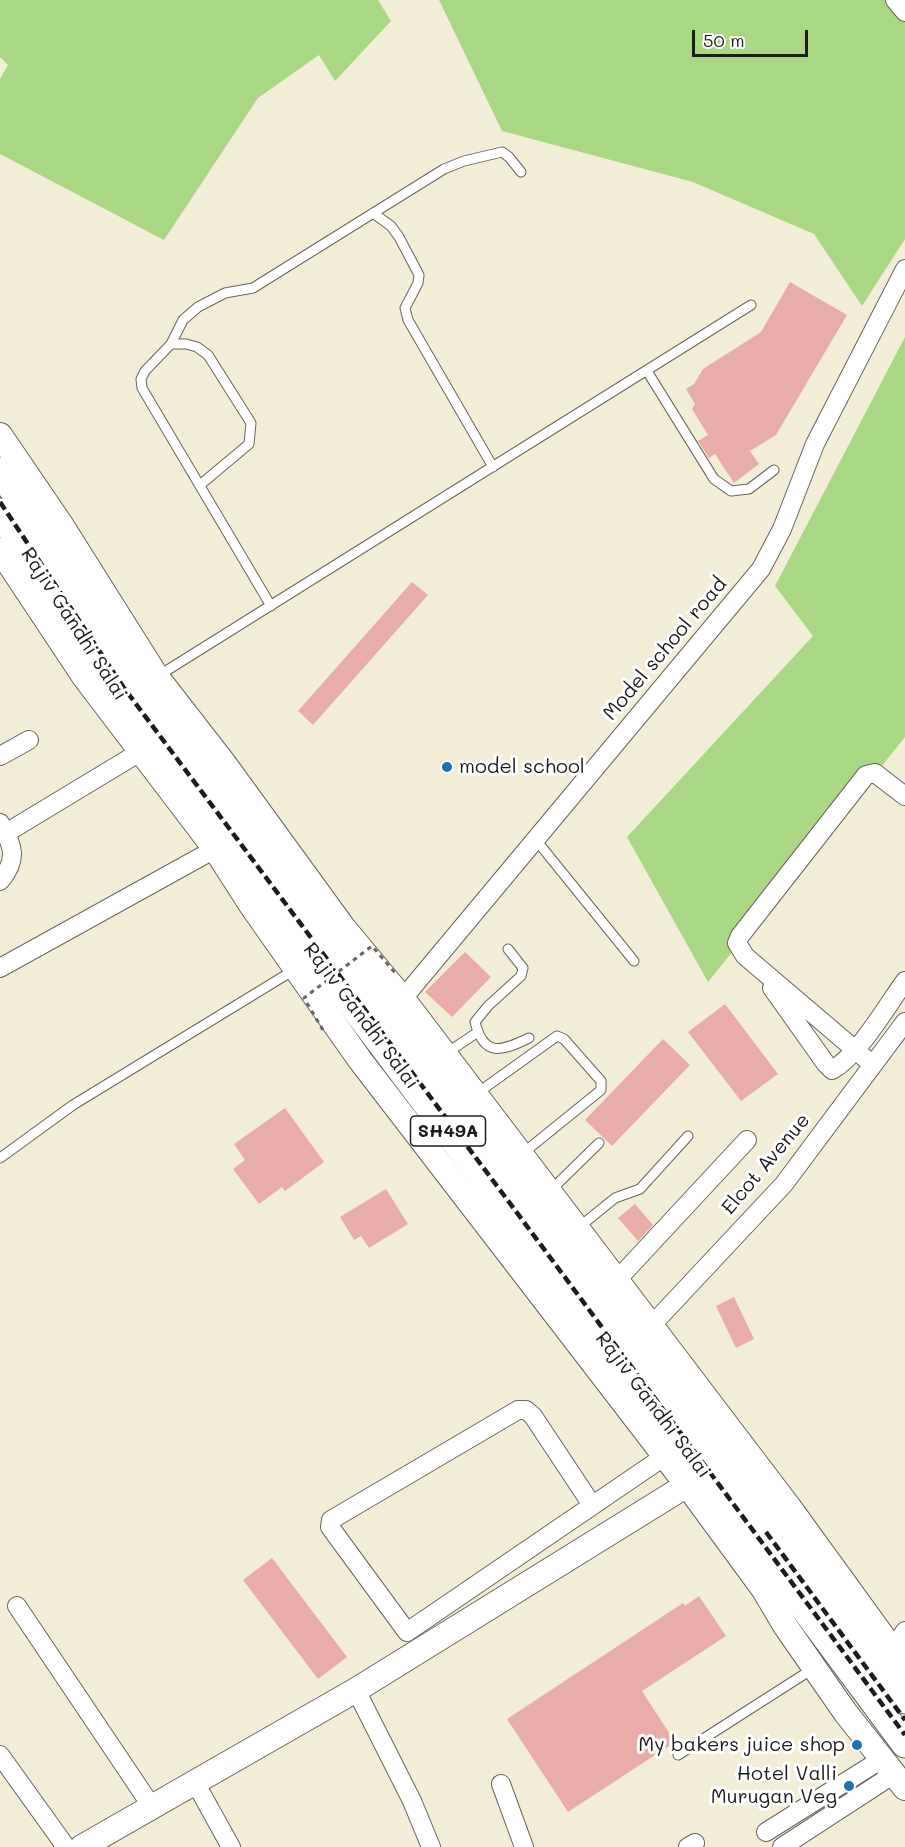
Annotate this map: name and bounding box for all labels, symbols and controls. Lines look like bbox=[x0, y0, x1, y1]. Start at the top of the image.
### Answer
scale bar bbox=[695, 18, 810, 56]
text: 50 m bbox=[703, 28, 745, 52]
street label: Rajiv Gandhi Salai bbox=[16, 543, 132, 705]
street label: Model school road bbox=[598, 573, 732, 725]
place label: model school bbox=[459, 755, 585, 779]
marker: model school bbox=[440, 760, 454, 774]
street label: Rajiv Gandhi Salai bbox=[298, 938, 424, 1094]
street label: Elcot Avenue bbox=[717, 1109, 815, 1219]
road number: SH49A bbox=[410, 1116, 486, 1146]
street label: Rajiv Gandhi Salai bbox=[590, 1327, 716, 1483]
place label: My bakers juice shop bbox=[638, 1733, 845, 1757]
marker: My bakers juice shop bbox=[850, 1738, 864, 1752]
place label: Hotel Valli Murugan Veg bbox=[711, 1762, 837, 1809]
marker: Hotel Valli Murugan Veg bbox=[842, 1779, 856, 1793]

